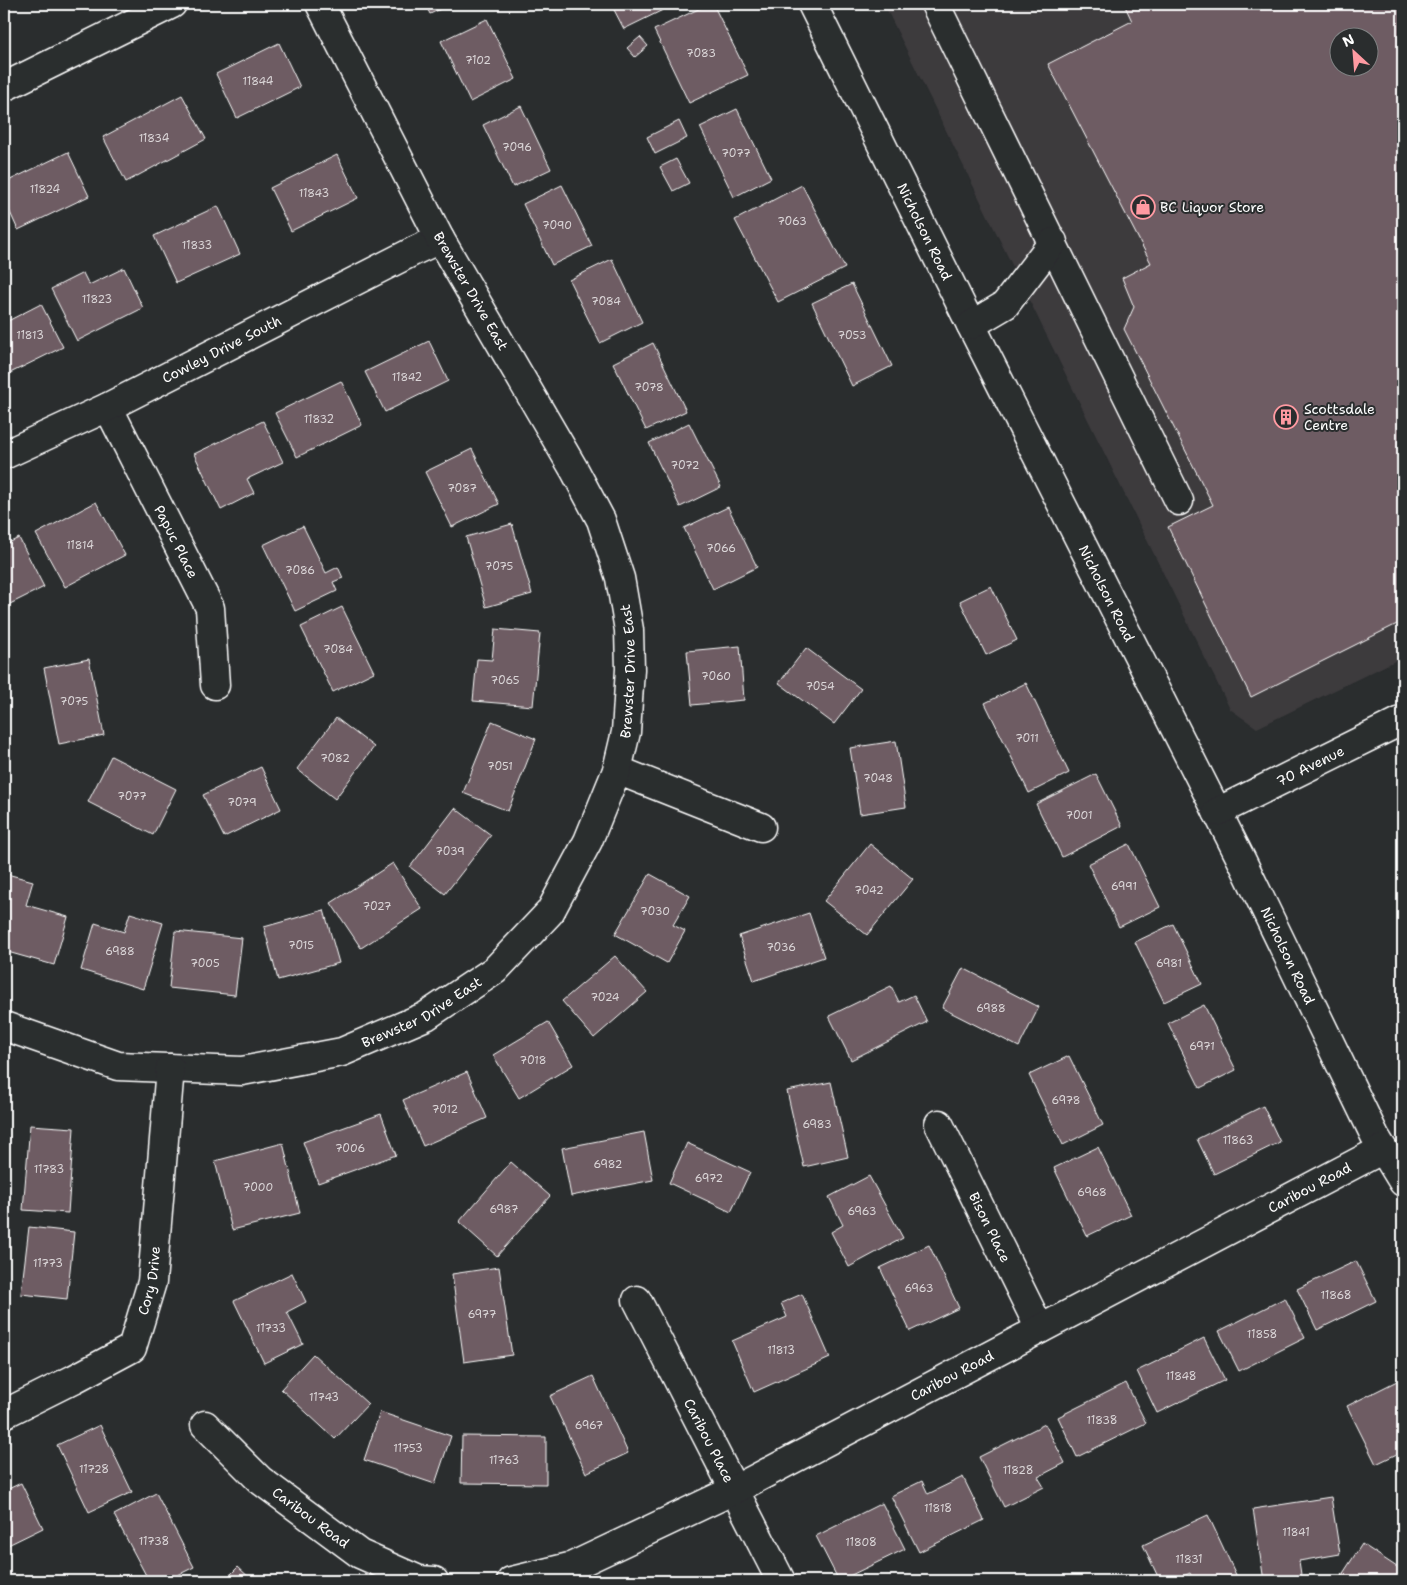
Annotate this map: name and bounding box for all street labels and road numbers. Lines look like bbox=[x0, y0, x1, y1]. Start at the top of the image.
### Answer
street label: Nicholson Road bbox=[893, 180, 956, 283]
street label: Brewster Drive East bbox=[430, 228, 512, 354]
street label: Cowley Drive South bbox=[159, 311, 284, 387]
street label: Papuc Place bbox=[150, 502, 202, 581]
street label: Nicholson Road bbox=[1075, 542, 1139, 645]
street label: Brewster Drive East bbox=[616, 603, 639, 740]
street label: 70 Avenue bbox=[1273, 742, 1347, 790]
street label: Nicholson Road bbox=[1257, 904, 1319, 1007]
street label: Brewster Drive East bbox=[359, 972, 485, 1052]
street label: Caribou Road bbox=[1265, 1158, 1354, 1217]
street label: Bison Place bbox=[965, 1189, 1015, 1265]
street label: Cory Drive bbox=[134, 1245, 164, 1317]
street label: Caribou Road bbox=[907, 1346, 997, 1405]
street label: Caribou Place bbox=[680, 1395, 738, 1486]
street label: Caribou Road bbox=[269, 1483, 353, 1552]

